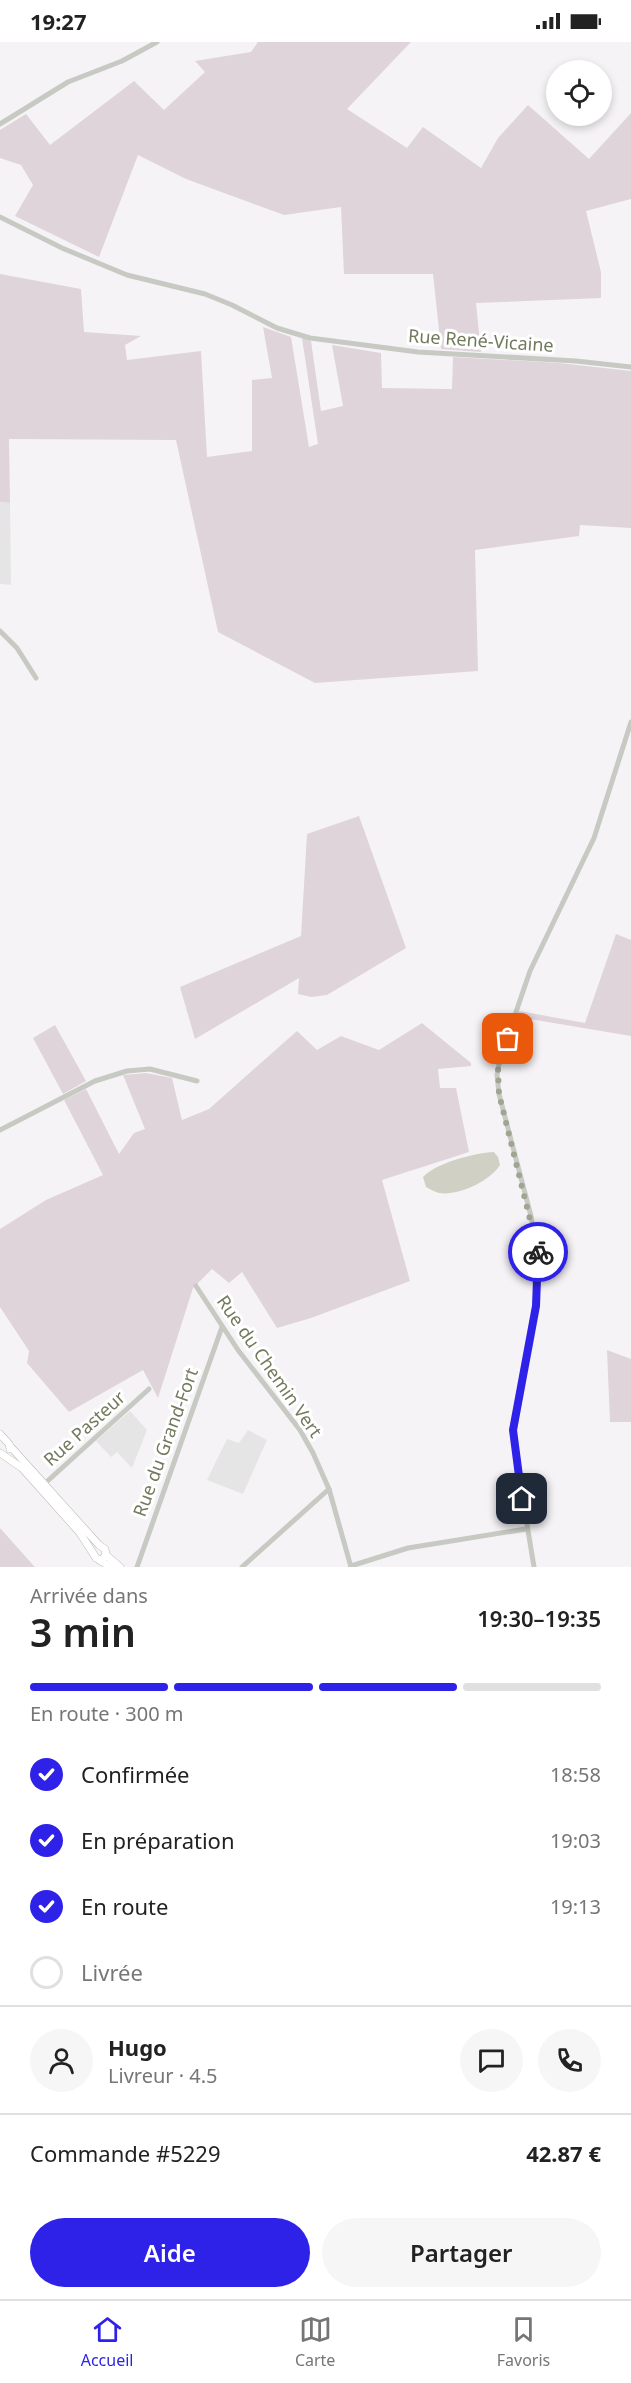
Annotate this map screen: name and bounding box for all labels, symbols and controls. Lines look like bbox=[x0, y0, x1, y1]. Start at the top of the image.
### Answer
text: 19:27 bbox=[30, 6, 87, 36]
map controls bbox=[546, 60, 612, 126]
button: locate bbox=[546, 60, 612, 126]
street label: Rue René-Vicaine bbox=[407, 323, 555, 357]
pin bbox=[482, 1013, 533, 1064]
icon: bag bbox=[491, 1022, 524, 1055]
courier bbox=[508, 1222, 568, 1282]
icon: bike bbox=[522, 1236, 555, 1269]
street label: Rue du Chemin Vert bbox=[212, 1290, 328, 1442]
street label: Rue du Grand-Fort bbox=[127, 1364, 203, 1520]
street label: Rue Pasteur bbox=[38, 1385, 130, 1471]
pin bbox=[496, 1473, 547, 1524]
icon: home bbox=[505, 1482, 538, 1515]
text: Arrivée dans bbox=[30, 1582, 148, 1609]
text: 19:30–19:35 bbox=[477, 1603, 601, 1633]
text: 3 min bbox=[30, 1605, 136, 1658]
text: En route · 300 m bbox=[30, 1700, 183, 1727]
icon: check bbox=[30, 1758, 63, 1791]
text: Confirmée bbox=[81, 1759, 190, 1789]
text: 18:58 bbox=[550, 1761, 601, 1788]
icon: check bbox=[30, 1824, 63, 1857]
text: En préparation bbox=[81, 1825, 235, 1855]
text: 19:03 bbox=[550, 1827, 601, 1854]
icon: check bbox=[30, 1890, 63, 1923]
text: En route bbox=[81, 1891, 168, 1921]
text: 19:13 bbox=[550, 1893, 601, 1920]
text: Livrée bbox=[81, 1957, 143, 1987]
button: person bbox=[30, 2029, 93, 2092]
button: chat bbox=[460, 2029, 523, 2092]
button: phone bbox=[538, 2029, 601, 2092]
text: Hugo bbox=[108, 2032, 167, 2062]
text: Livreur · 4.5 bbox=[108, 2062, 218, 2089]
text: Commande #5229 bbox=[30, 2138, 221, 2168]
text: 42.87 € bbox=[526, 2138, 601, 2168]
button: Aide bbox=[30, 2218, 310, 2287]
button: Partager bbox=[322, 2218, 601, 2287]
tab: Accueil bbox=[81, 2313, 133, 2371]
tab: Carte bbox=[295, 2313, 335, 2371]
tab: Favoris bbox=[497, 2313, 550, 2371]

